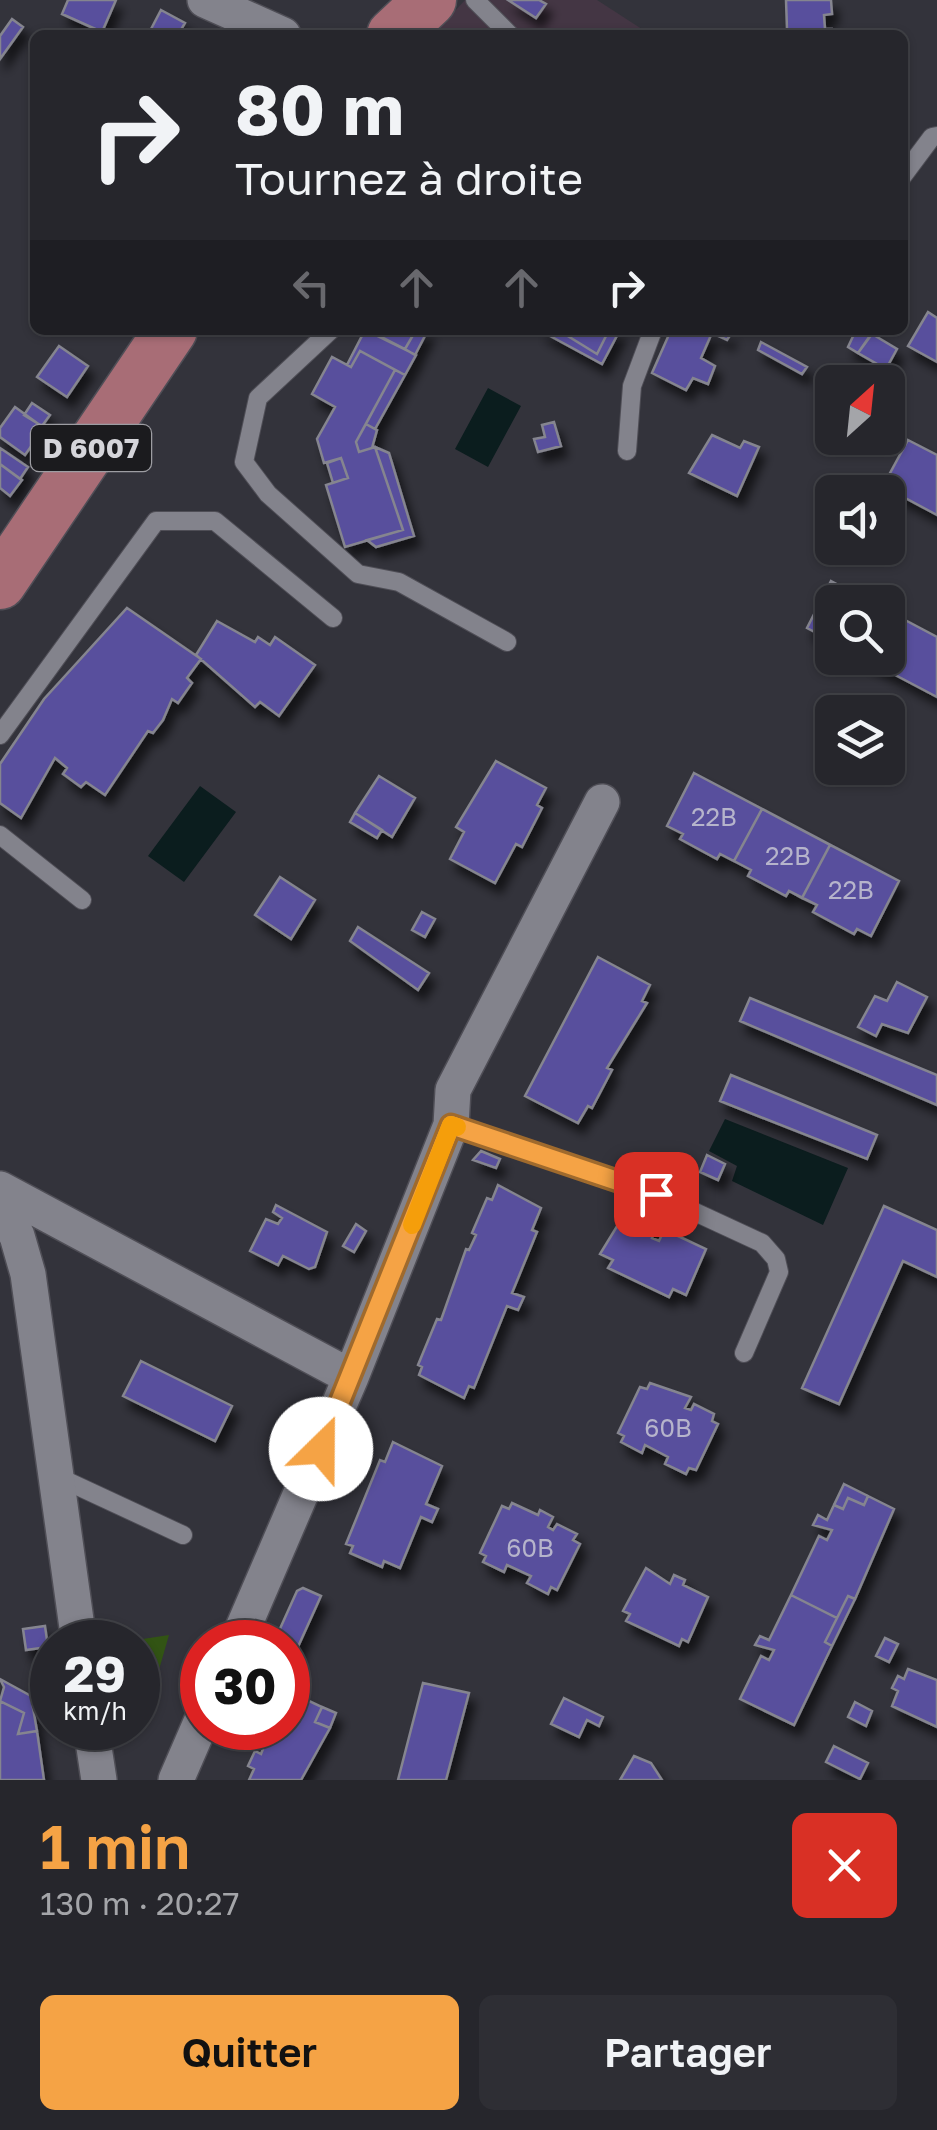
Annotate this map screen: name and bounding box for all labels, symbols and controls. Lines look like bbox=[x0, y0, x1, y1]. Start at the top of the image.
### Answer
text: 80 m bbox=[235, 66, 404, 150]
icon: right bbox=[70, 70, 200, 200]
text: Tournez à droite bbox=[235, 151, 583, 205]
icon: left bbox=[284, 260, 339, 315]
icon: ahead bbox=[389, 260, 444, 315]
icon: ahead bbox=[494, 260, 549, 315]
icon: right bbox=[599, 260, 654, 315]
north arrow bbox=[815, 365, 905, 455]
map controls bbox=[815, 365, 905, 785]
road number: D 6007 bbox=[31, 425, 151, 471]
button: sound bbox=[815, 475, 905, 565]
button: search bbox=[815, 585, 905, 675]
button: layers bbox=[815, 695, 905, 785]
house number: 22B bbox=[691, 801, 737, 832]
house number: 22B bbox=[765, 840, 811, 871]
house number: 22B bbox=[828, 874, 874, 905]
pin bbox=[614, 1152, 699, 1237]
icon: arrive bbox=[629, 1167, 684, 1222]
position arrow bbox=[269, 1397, 373, 1501]
house number: 60B bbox=[644, 1412, 692, 1443]
house number: 60B bbox=[506, 1532, 554, 1563]
speed limit sign: 30 bbox=[180, 1620, 310, 1750]
text: 29 bbox=[64, 1643, 126, 1703]
text: km/h bbox=[63, 1695, 127, 1726]
text: 1 min bbox=[40, 1810, 190, 1882]
button: close bbox=[792, 1813, 897, 1918]
text: 130 m · 20:27 bbox=[40, 1884, 240, 1922]
button: Quitter bbox=[40, 1995, 459, 2110]
button: Partager bbox=[479, 1995, 897, 2110]

